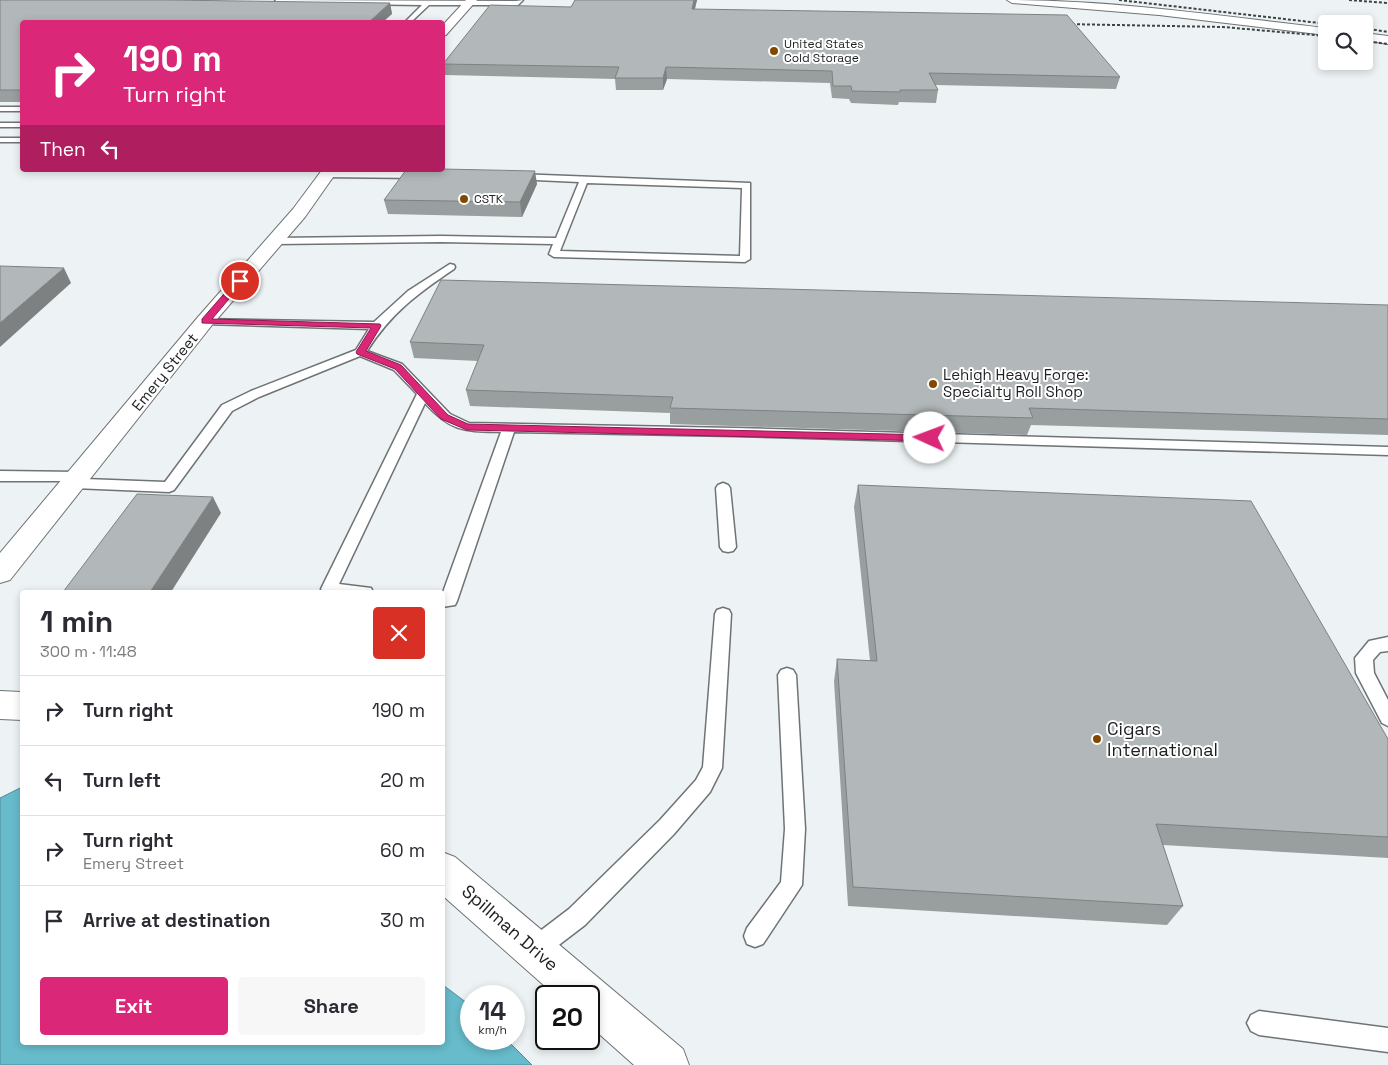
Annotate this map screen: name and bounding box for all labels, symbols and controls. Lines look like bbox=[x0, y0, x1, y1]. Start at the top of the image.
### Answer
map controls bbox=[1318, 15, 1373, 70]
button: search bbox=[1318, 15, 1373, 70]
place label: United States Cold Storage bbox=[784, 36, 864, 66]
text: 190 m bbox=[123, 37, 222, 81]
icon: right bbox=[40, 40, 105, 105]
marker: United States Cold Storage bbox=[768, 45, 780, 57]
text: Turn right bbox=[123, 80, 226, 108]
icon: left bbox=[96, 135, 124, 163]
text: Then bbox=[40, 137, 86, 162]
place label: CSTK bbox=[474, 191, 504, 207]
marker: CSTK bbox=[458, 193, 470, 205]
pin bbox=[219, 260, 261, 302]
icon: arrive bbox=[226, 267, 254, 295]
street label: Emery Street bbox=[127, 329, 202, 414]
place label: Lehigh Heavy Forge: Specialty Roll Shop bbox=[943, 365, 1089, 401]
marker: Lehigh Heavy Forge: Specialty Roll Shop bbox=[927, 378, 939, 390]
position arrow bbox=[903, 411, 955, 463]
text: 1 min bbox=[40, 602, 113, 641]
button: close bbox=[373, 607, 425, 659]
text: 300 m · 11:48 bbox=[40, 641, 137, 662]
icon: right bbox=[40, 697, 68, 725]
text: Turn right bbox=[83, 698, 173, 723]
text: 190 m bbox=[372, 698, 425, 723]
place label: Cigars International bbox=[1107, 717, 1218, 761]
marker: Cigars International bbox=[1091, 733, 1103, 745]
icon: left bbox=[40, 767, 68, 795]
text: Turn left bbox=[83, 768, 161, 793]
text: 20 m bbox=[380, 768, 425, 793]
text: Turn right bbox=[83, 828, 173, 853]
icon: right bbox=[40, 837, 68, 865]
text: 60 m bbox=[380, 838, 425, 863]
text: Emery Street bbox=[83, 853, 184, 874]
street label: Spillman Drive bbox=[457, 879, 563, 976]
icon: arrive bbox=[40, 907, 68, 935]
text: Arrive at destination bbox=[83, 908, 271, 933]
text: 30 m bbox=[380, 908, 425, 933]
button: Exit bbox=[40, 977, 228, 1035]
button: Share bbox=[238, 977, 425, 1035]
speed limit sign: 20 bbox=[535, 985, 600, 1050]
text: 14 bbox=[479, 995, 506, 1027]
text: km/h bbox=[478, 1022, 507, 1038]

